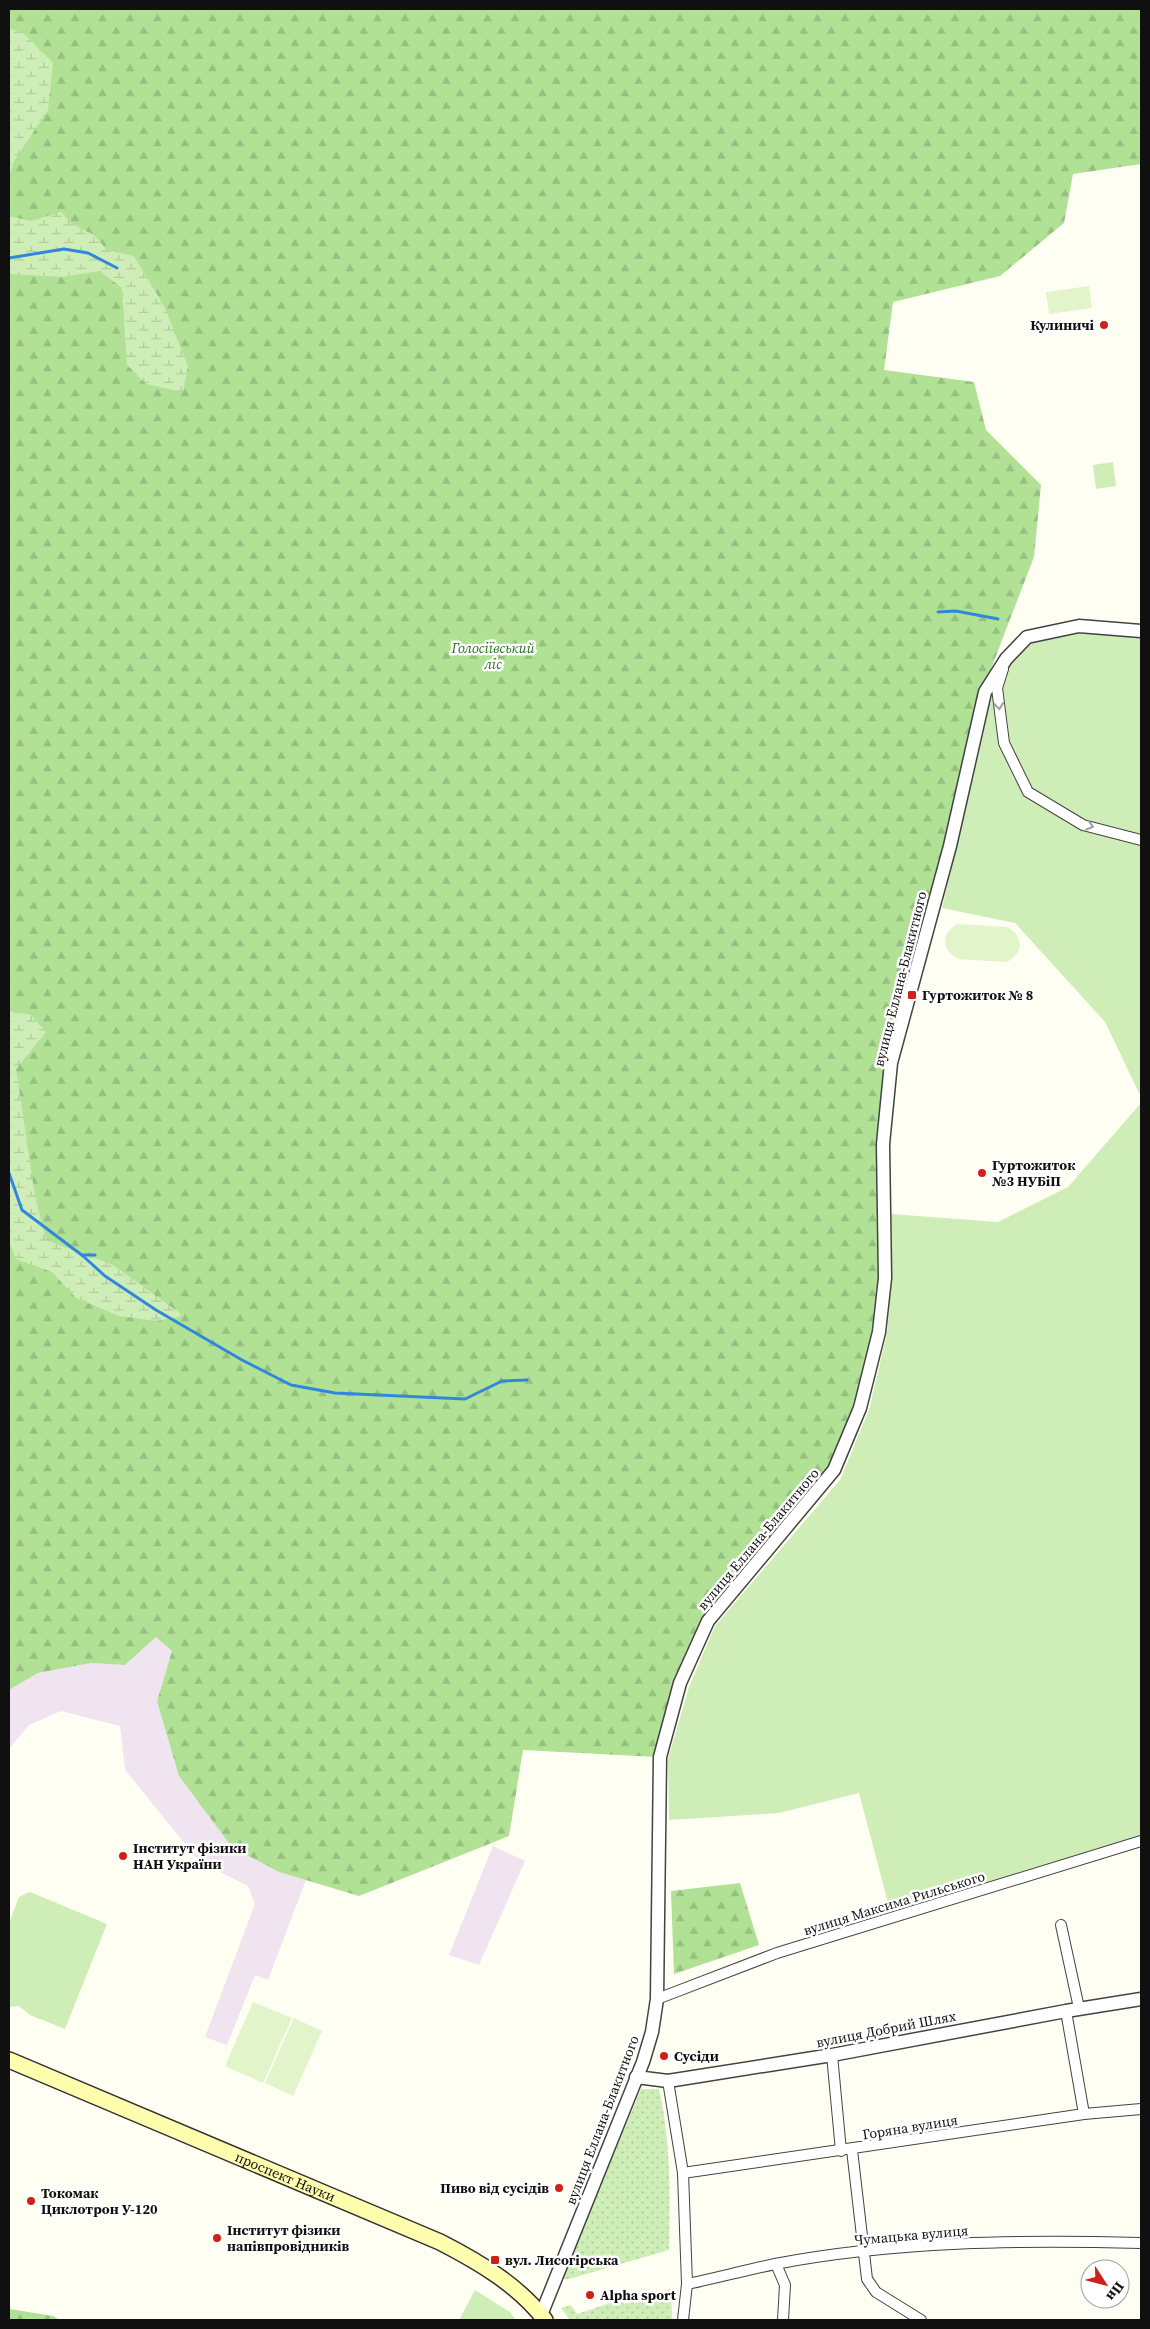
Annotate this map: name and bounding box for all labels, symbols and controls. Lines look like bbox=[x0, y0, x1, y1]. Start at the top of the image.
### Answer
place label: Кулиничі bbox=[1030, 315, 1095, 335]
marker: Кулиничі bbox=[1098, 319, 1110, 331]
park label: Голосіївський ліс bbox=[450, 638, 535, 674]
one-way arrow bbox=[993, 703, 1004, 711]
one-way arrow bbox=[1085, 821, 1093, 831]
street label: вулиця Еллана-Блакитного bbox=[869, 889, 932, 1069]
place label: Гуртожиток № 8 bbox=[922, 985, 1033, 1005]
marker: Гуртожиток № 8 bbox=[906, 989, 918, 1001]
place label: Гуртожиток №3 НУБіП bbox=[992, 1155, 1076, 1191]
marker: Гуртожиток №3 НУБіП bbox=[976, 1167, 988, 1179]
street label: вулиця Еллана-Блакитного bbox=[692, 1463, 824, 1614]
place label: Інститут фізики НАН України bbox=[133, 1838, 246, 1874]
marker: Інститут фізики НАН України bbox=[117, 1850, 129, 1862]
street label: вулиця Максима Рильського bbox=[801, 1866, 988, 1940]
street label: вулиця Добрий Шлях bbox=[814, 2006, 958, 2052]
street label: вулиця Еллана-Блакитного bbox=[560, 2032, 644, 2208]
place label: Сусіди bbox=[674, 2046, 719, 2066]
marker: Сусіди bbox=[658, 2050, 670, 2062]
street label: Горяна вулиця bbox=[861, 2110, 959, 2144]
street label: проспект Науки bbox=[232, 2147, 339, 2207]
place label: Пиво від сусідів bbox=[440, 2178, 549, 2198]
marker: Пиво від сусідів bbox=[553, 2182, 565, 2194]
place label: Токомак Циклотрон У-120 bbox=[41, 2183, 158, 2219]
marker: Токомак Циклотрон У-120 bbox=[25, 2195, 37, 2207]
place label: Інститут фізики напівпровідників bbox=[227, 2220, 349, 2256]
street label: Чумацька вулиця bbox=[853, 2220, 969, 2250]
marker: Інститут фізики напівпровідників bbox=[211, 2232, 223, 2244]
place label: вул. Лисогірська bbox=[505, 2250, 619, 2270]
marker: вул. Лисогірська bbox=[489, 2254, 501, 2266]
north arrow bbox=[1080, 2259, 1130, 2309]
text: Пн bbox=[1102, 2278, 1129, 2305]
place label: Alpha sport bbox=[600, 2285, 677, 2305]
marker: Alpha sport bbox=[584, 2289, 596, 2301]

